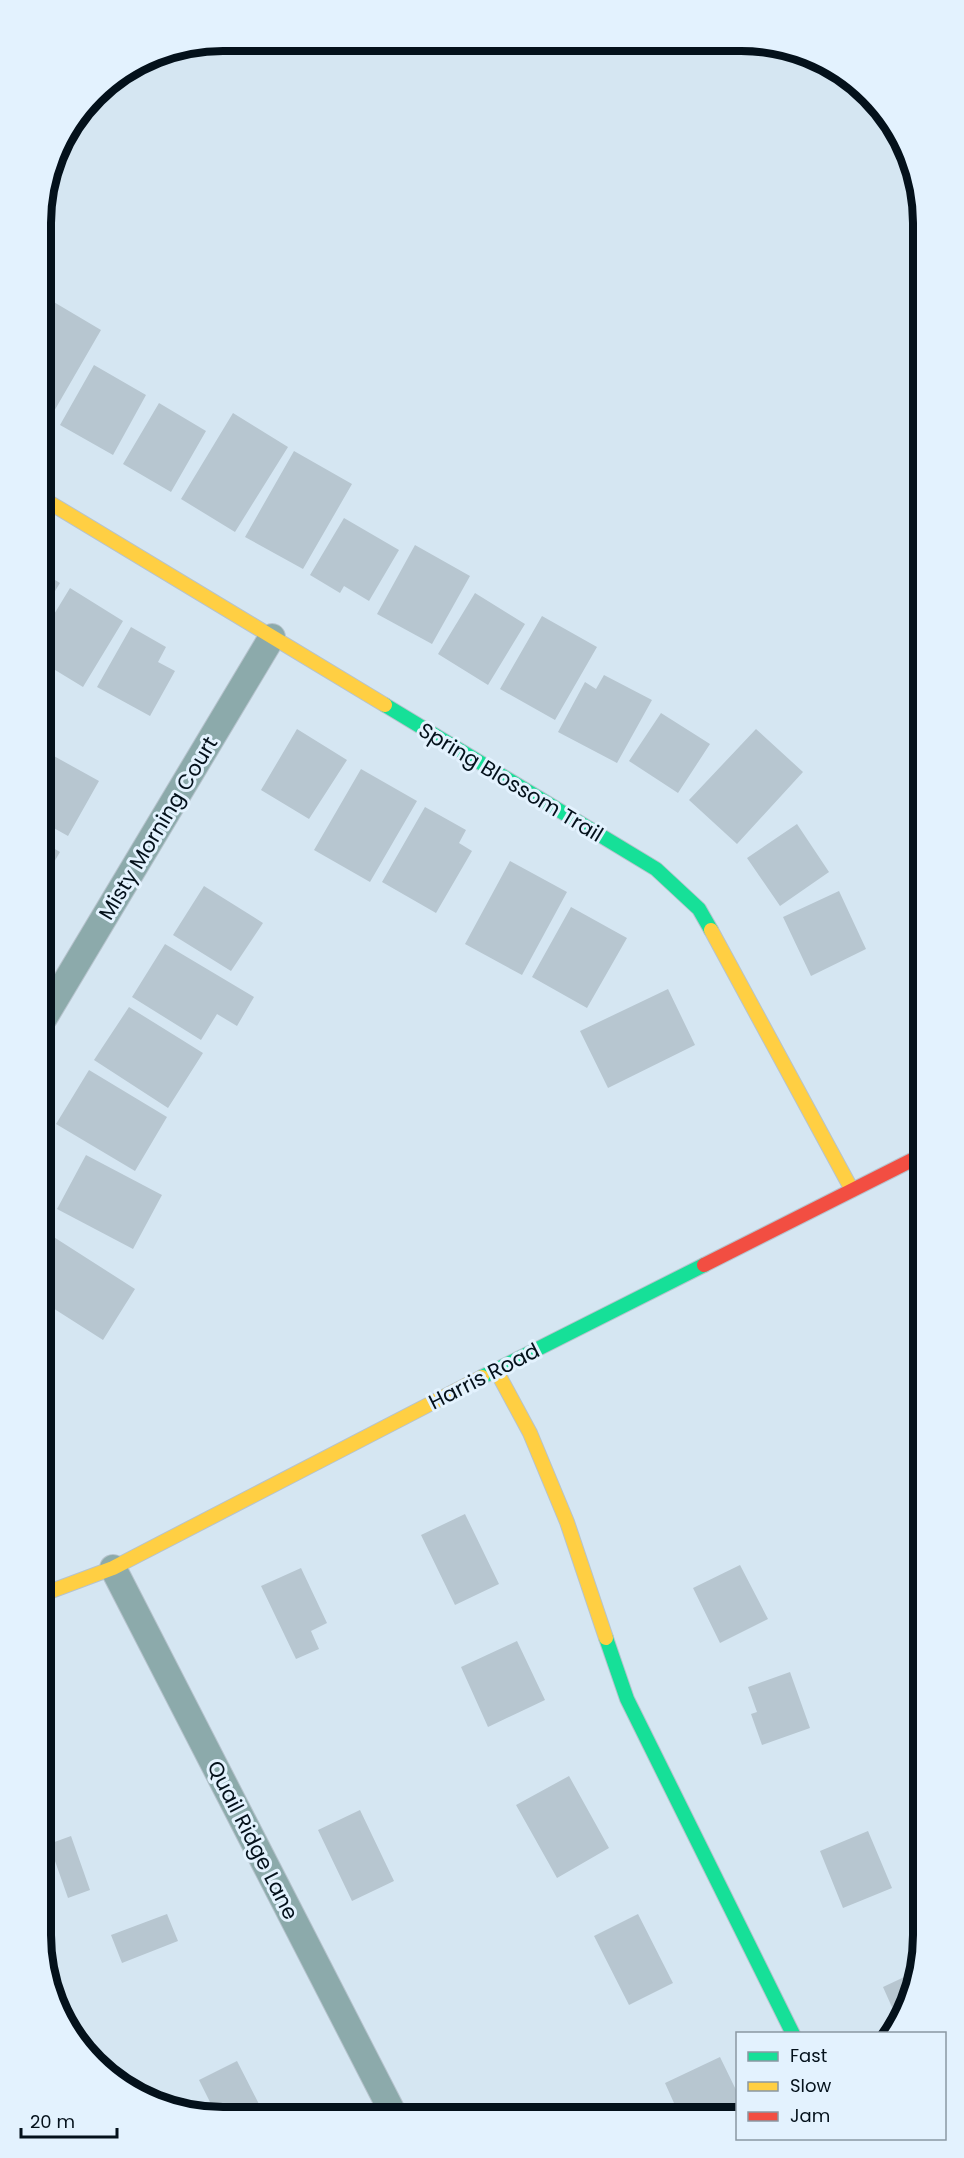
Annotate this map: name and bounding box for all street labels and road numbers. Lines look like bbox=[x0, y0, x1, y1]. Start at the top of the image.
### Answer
street label: Spring Blossom Trail bbox=[413, 715, 609, 849]
street label: Misty Morning Court bbox=[92, 731, 224, 925]
street label: Harris Road bbox=[424, 1336, 544, 1416]
street label: Quail Ridge Lane bbox=[200, 1756, 306, 1924]

